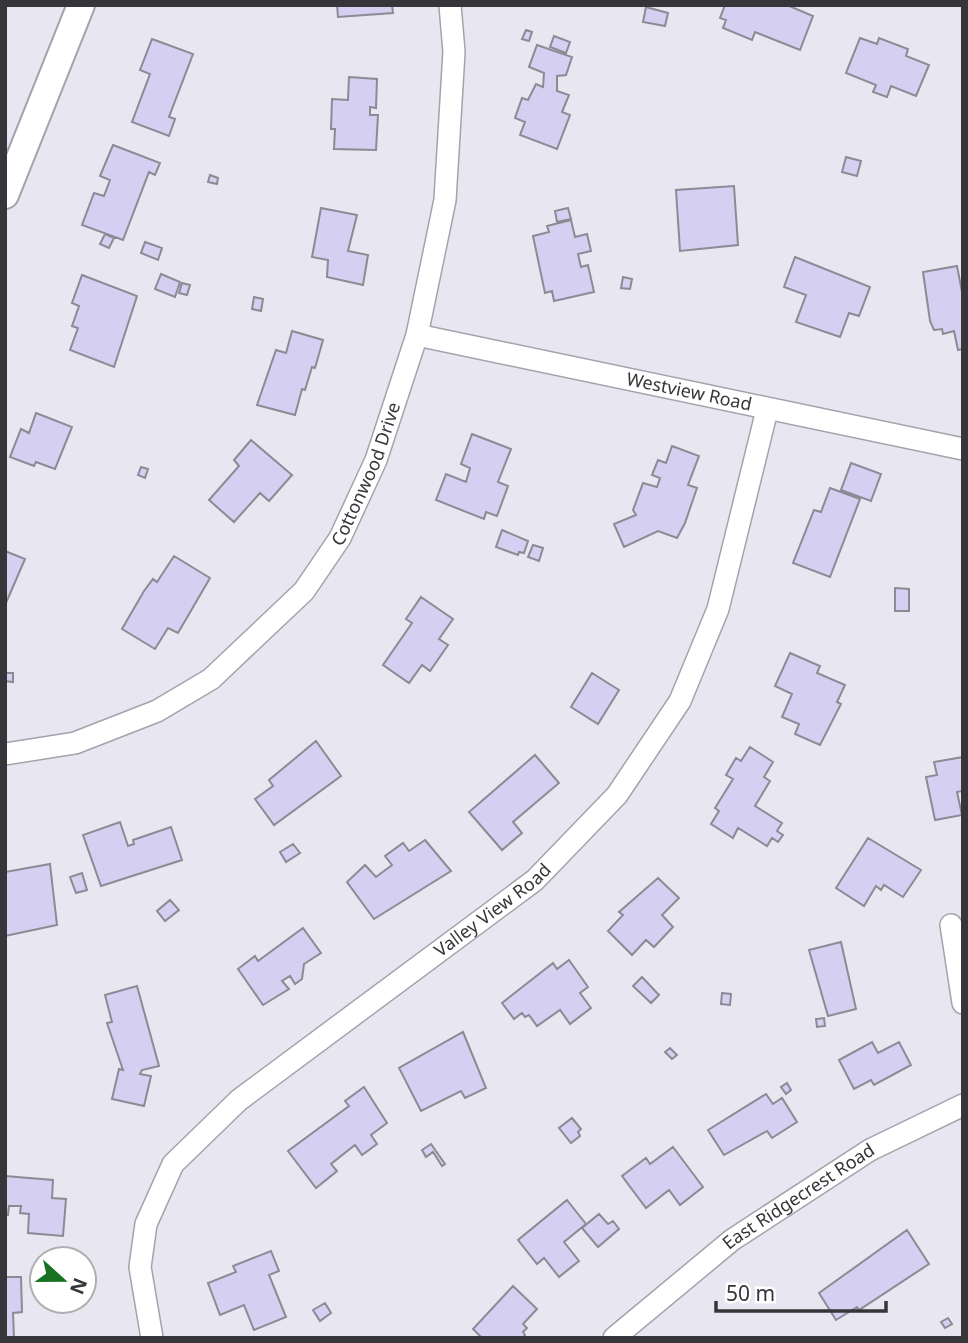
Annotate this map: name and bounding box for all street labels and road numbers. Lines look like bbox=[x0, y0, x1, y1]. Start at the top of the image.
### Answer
street label: Westview Road bbox=[625, 366, 754, 416]
street label: Cottonwood Drive bbox=[325, 399, 405, 550]
street label: Valley View Road bbox=[429, 858, 556, 962]
street label: East Ridgecrest Road bbox=[717, 1137, 879, 1254]

